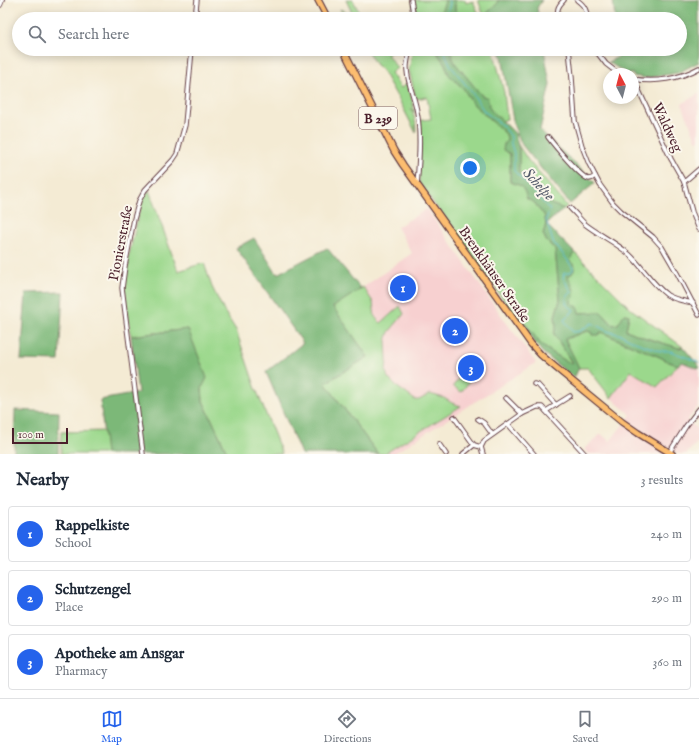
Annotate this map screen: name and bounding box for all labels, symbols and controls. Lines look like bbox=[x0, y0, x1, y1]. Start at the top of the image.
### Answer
search box bbox=[12, 12, 687, 56]
icon: search bbox=[26, 23, 48, 45]
text: Search here bbox=[58, 25, 129, 44]
north arrow bbox=[603, 68, 639, 104]
street label: Waldweg bbox=[648, 100, 687, 156]
road number: B 239 bbox=[359, 107, 397, 129]
your location bbox=[460, 158, 480, 178]
water label: Schelpe bbox=[519, 164, 559, 205]
street label: Pionierstraße bbox=[105, 203, 137, 282]
street label: Brenkhäuser Straße bbox=[454, 223, 534, 326]
pin: 1 bbox=[390, 273, 416, 303]
pin: 2 bbox=[442, 316, 468, 346]
pin: 3 bbox=[458, 353, 484, 383]
scale bar bbox=[12, 426, 68, 445]
text: 100 m bbox=[18, 428, 44, 442]
text: Nearby bbox=[16, 470, 69, 491]
text: 3 results bbox=[641, 472, 683, 489]
text: Rappelkiste bbox=[55, 516, 129, 535]
text: 1 bbox=[28, 526, 32, 543]
text: 240 m bbox=[650, 526, 682, 543]
text: School bbox=[55, 535, 92, 552]
text: Schutzengel bbox=[55, 580, 131, 599]
text: 2 bbox=[27, 590, 33, 607]
text: 290 m bbox=[651, 590, 682, 607]
text: Place bbox=[55, 599, 83, 616]
text: Apotheke am Ansgar bbox=[55, 644, 184, 663]
text: 3 bbox=[28, 654, 32, 671]
text: 360 m bbox=[652, 654, 682, 671]
text: Pharmacy bbox=[55, 663, 107, 680]
tab: Map bbox=[101, 708, 123, 746]
tab: Directions bbox=[324, 708, 371, 746]
tab: Saved bbox=[572, 708, 598, 746]

